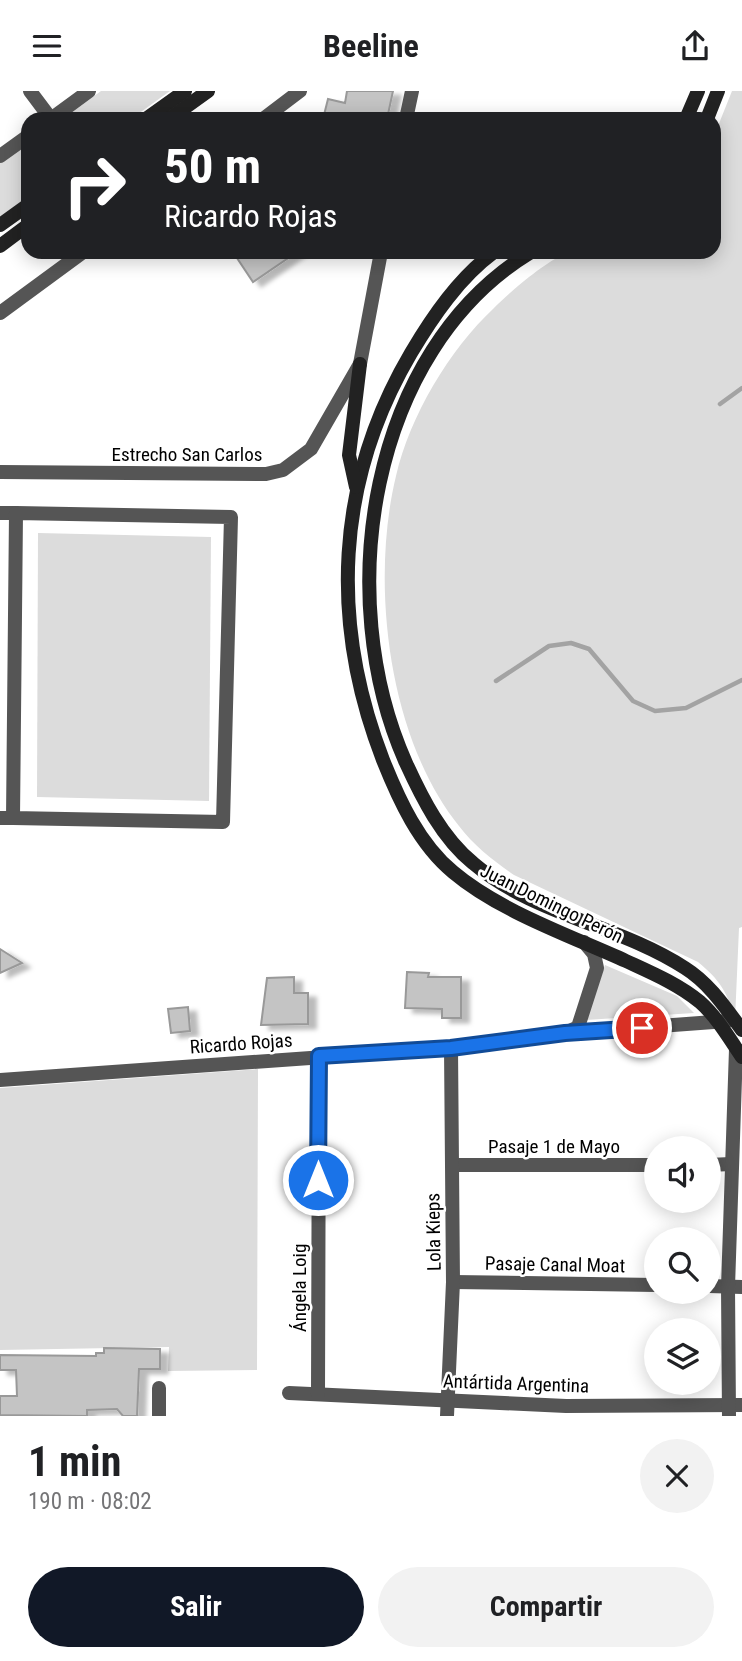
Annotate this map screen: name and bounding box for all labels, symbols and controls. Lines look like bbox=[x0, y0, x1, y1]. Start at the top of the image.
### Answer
icon: menu bbox=[28, 27, 66, 65]
text: Beeline bbox=[323, 27, 419, 65]
icon: share bbox=[676, 27, 714, 65]
text: 50 m bbox=[164, 138, 261, 195]
icon: right bbox=[49, 140, 140, 231]
text: Ricardo Rojas bbox=[164, 197, 337, 235]
street label: Estrecho San Carlos bbox=[112, 443, 262, 466]
street label: Juan Domingo Perón bbox=[477, 859, 627, 948]
pin bbox=[612, 998, 672, 1058]
icon: arrive bbox=[623, 1009, 661, 1047]
street label: Ricardo Rojas bbox=[189, 1028, 293, 1059]
street label: Pasaje 1 de Mayo bbox=[488, 1135, 620, 1158]
map controls bbox=[644, 1136, 721, 1395]
button: sound bbox=[644, 1136, 721, 1213]
position arrow bbox=[281, 1143, 355, 1217]
street label: Lola Kieps bbox=[421, 1193, 446, 1271]
button: search bbox=[644, 1227, 721, 1304]
street label: Ángela Loig bbox=[288, 1244, 311, 1332]
street label: Pasaje Canal Moat bbox=[485, 1252, 625, 1277]
button: layers bbox=[644, 1318, 721, 1395]
street label: Antártida Argentina bbox=[442, 1369, 590, 1398]
text: 1 min bbox=[28, 1437, 121, 1486]
button: close bbox=[640, 1439, 714, 1513]
text: 190 m · 08:02 bbox=[28, 1488, 152, 1515]
button: Salir bbox=[28, 1567, 364, 1647]
button: Compartir bbox=[378, 1567, 714, 1647]

